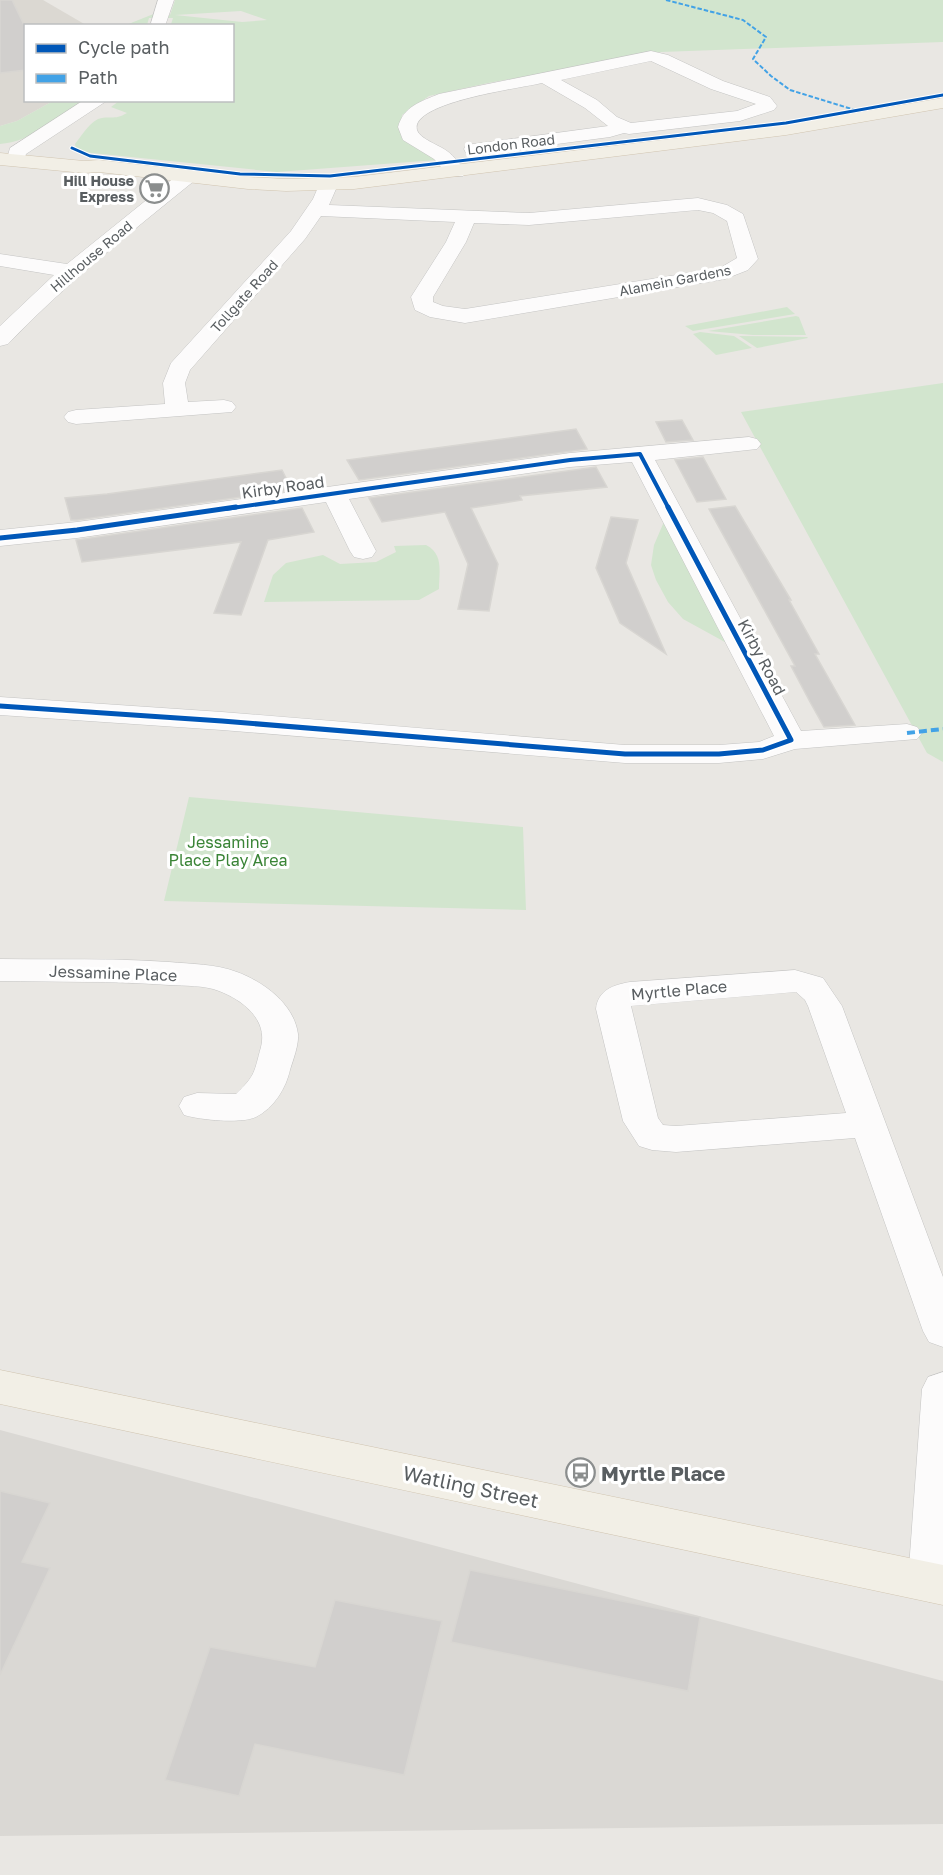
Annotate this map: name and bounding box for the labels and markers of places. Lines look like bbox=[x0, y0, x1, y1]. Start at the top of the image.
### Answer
place label: Hill House Express bbox=[63, 172, 134, 205]
supermarket icon: Hill House Express bbox=[139, 172, 171, 204]
bus stop icon: Myrtle Place bbox=[564, 1457, 596, 1489]
place label: Myrtle Place bbox=[601, 1461, 726, 1485]

